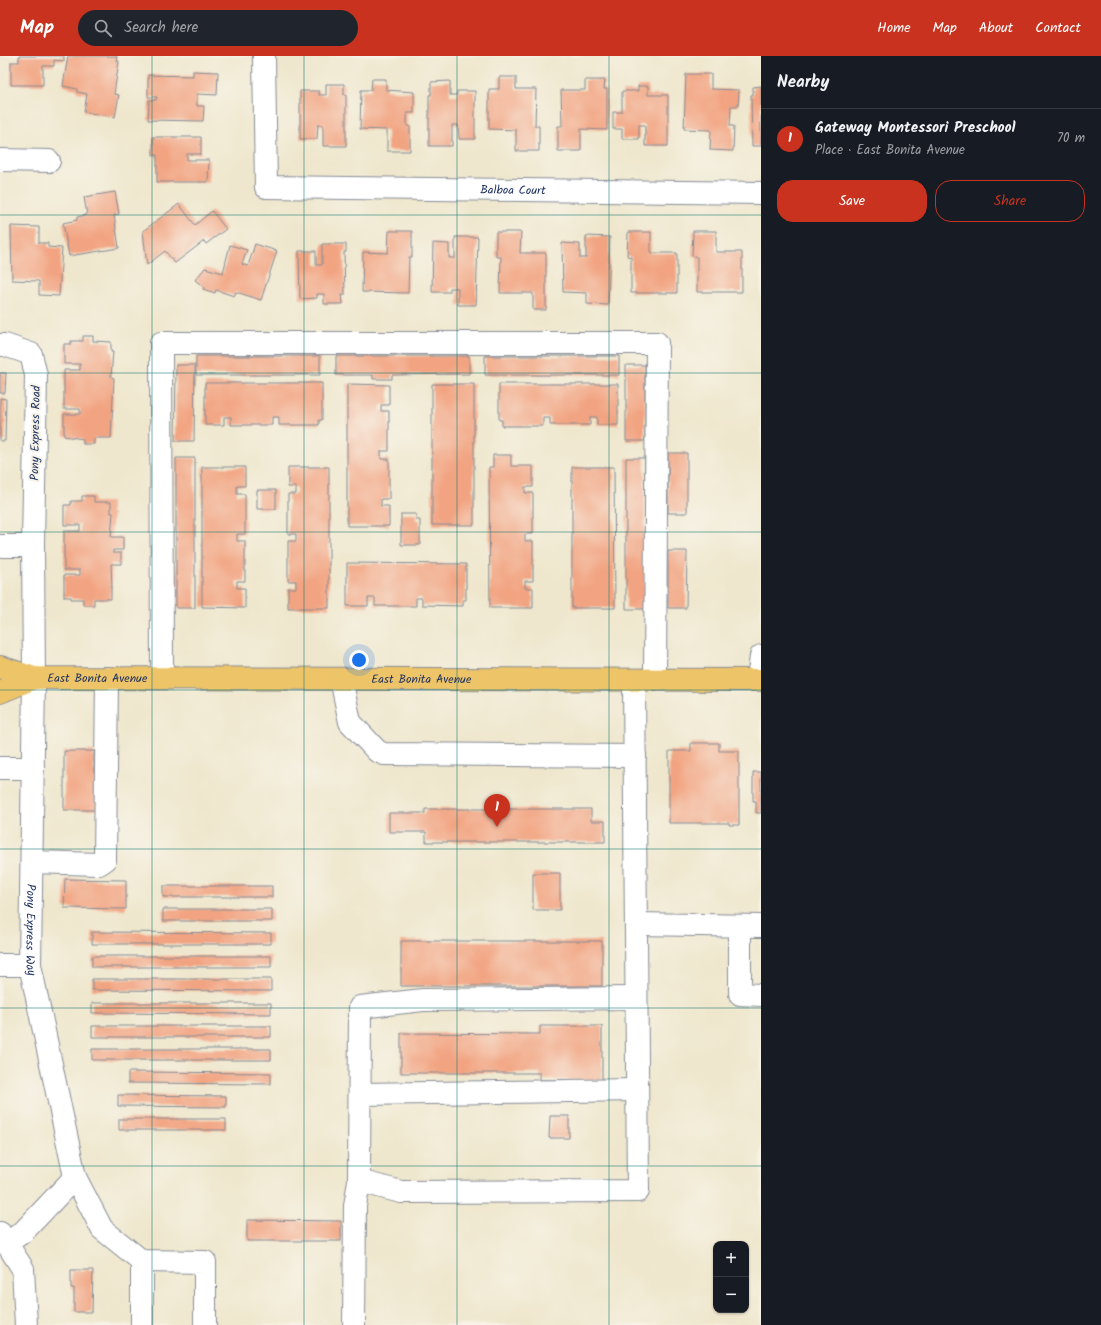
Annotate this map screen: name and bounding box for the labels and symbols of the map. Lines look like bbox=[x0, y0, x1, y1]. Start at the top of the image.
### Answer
street label: Balboa Court bbox=[480, 181, 546, 200]
street label: Pony Express Road bbox=[25, 384, 46, 481]
your location bbox=[349, 650, 369, 670]
street label: East Bonita Avenue bbox=[47, 669, 148, 688]
street label: East Bonita Avenue bbox=[371, 670, 472, 689]
pin: 1 bbox=[484, 794, 510, 827]
street label: Pony Express Way bbox=[20, 884, 41, 978]

